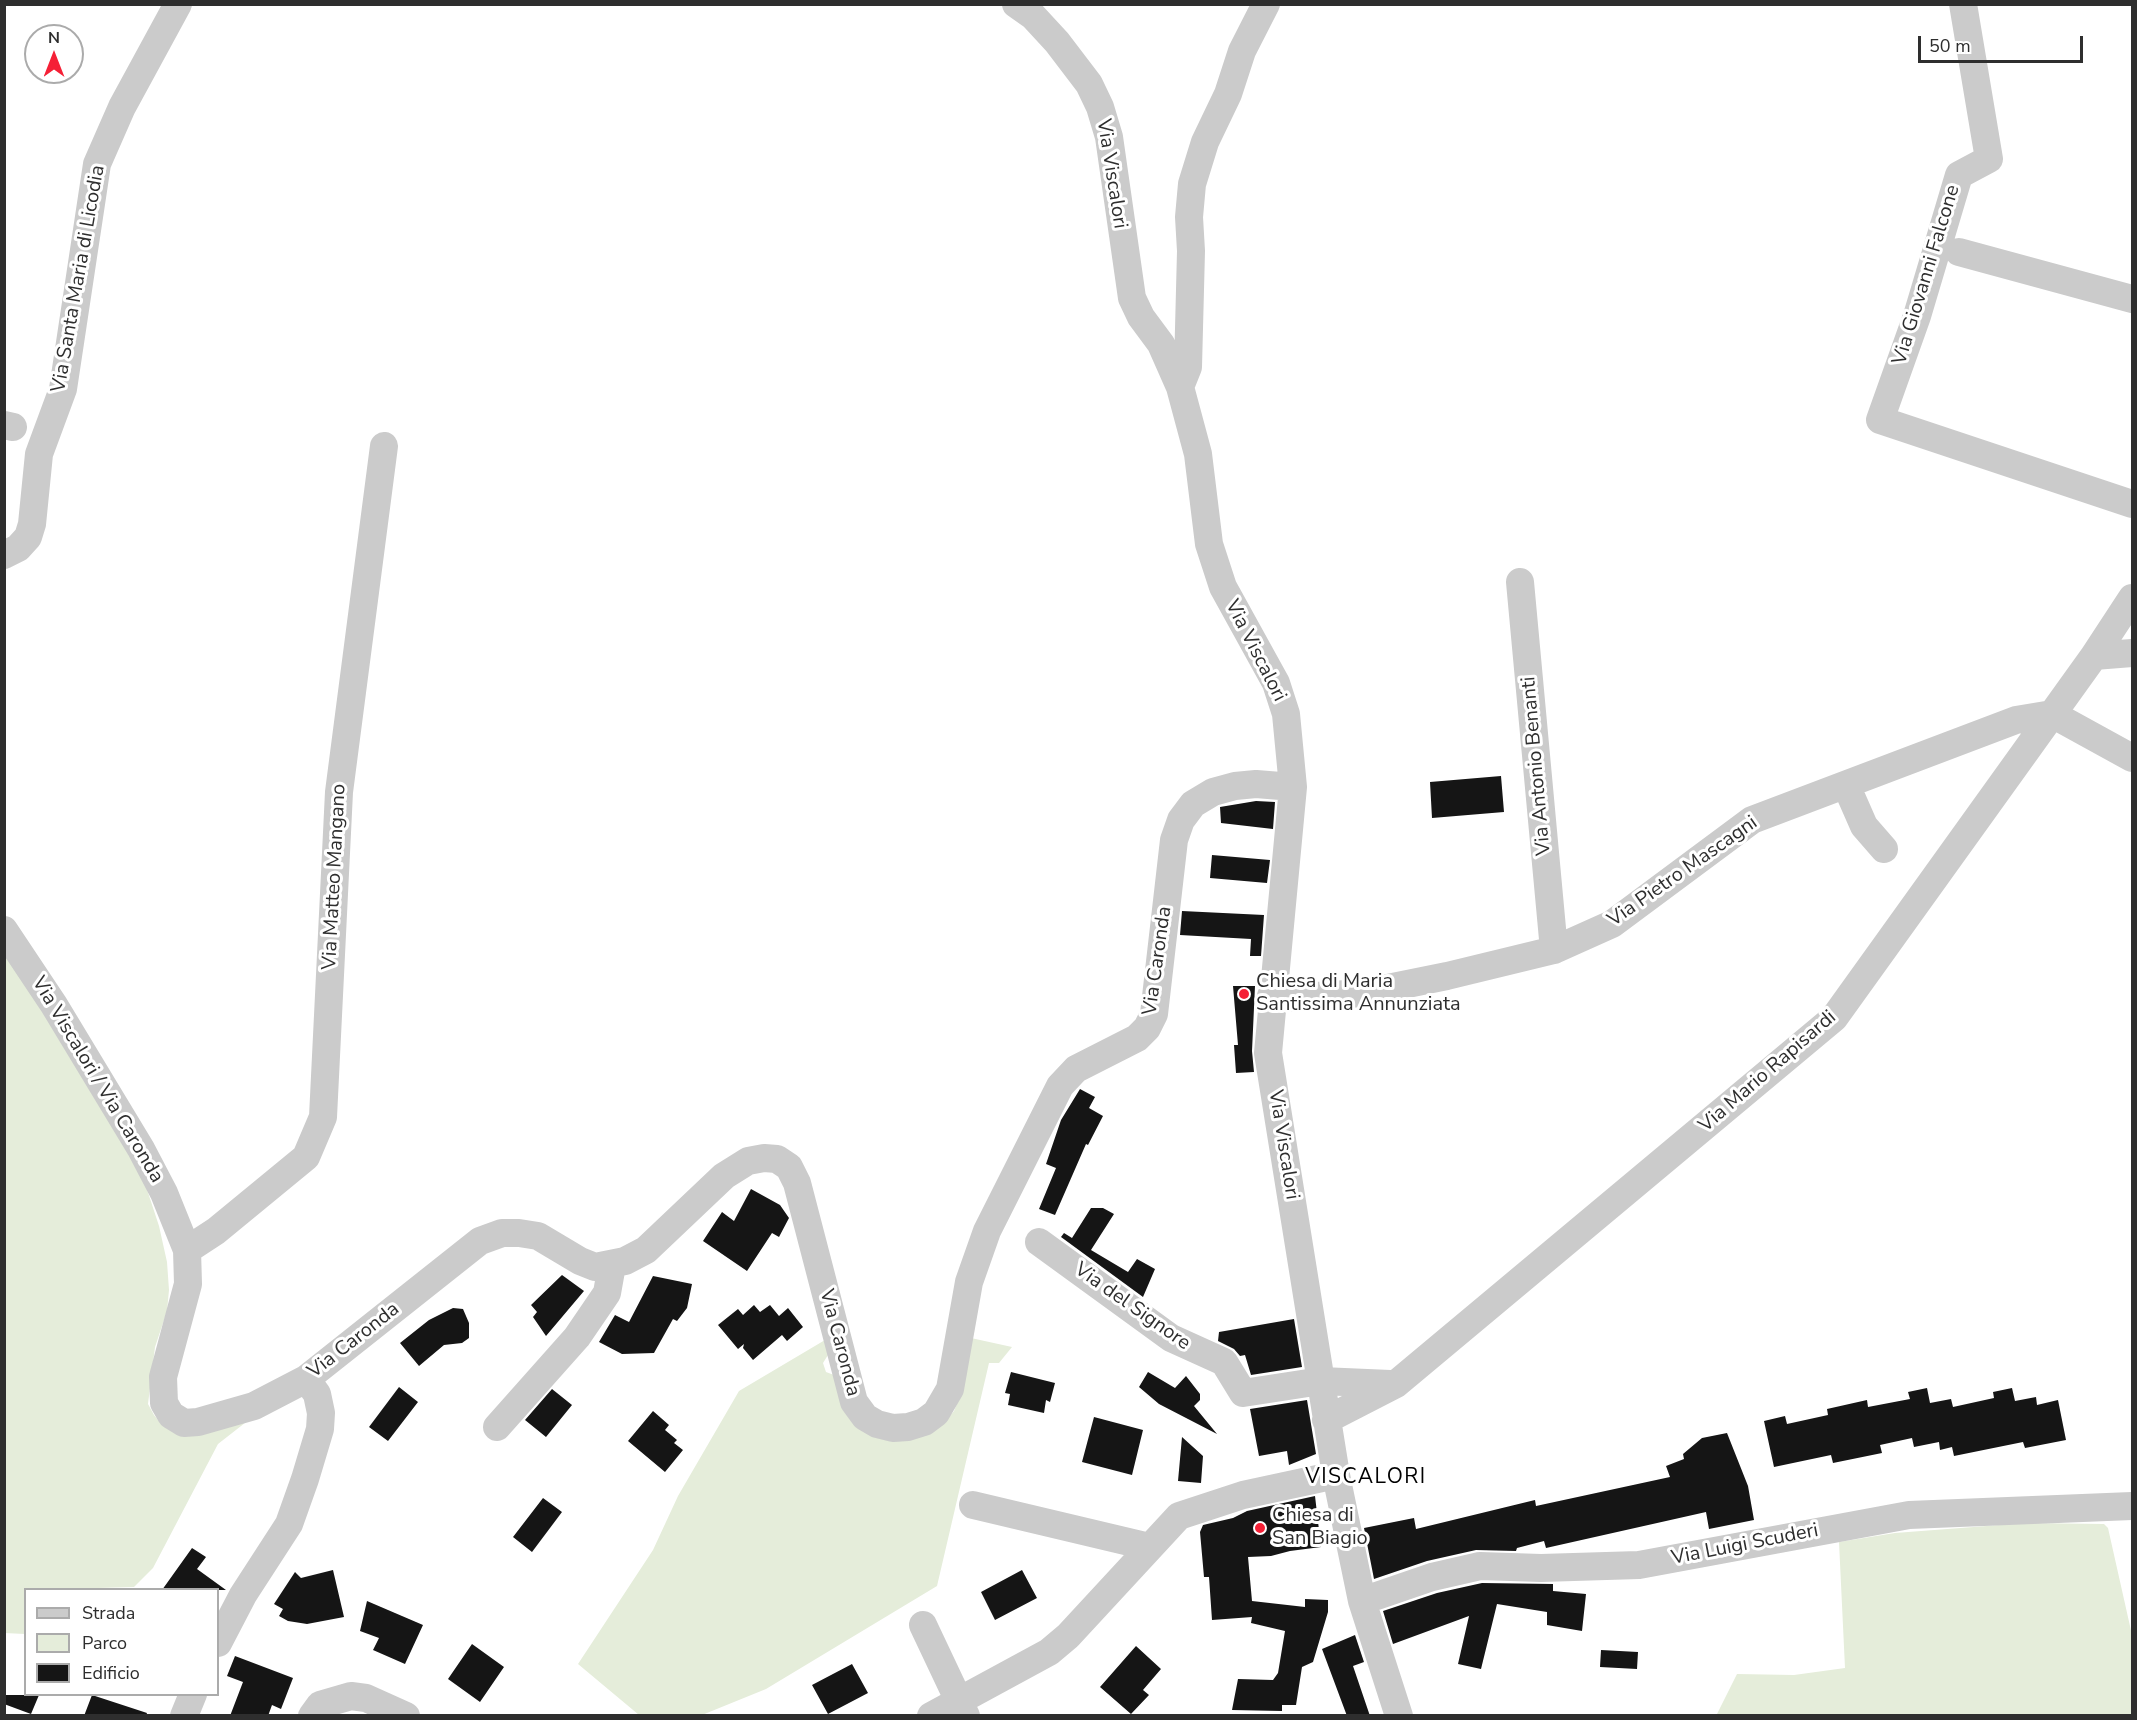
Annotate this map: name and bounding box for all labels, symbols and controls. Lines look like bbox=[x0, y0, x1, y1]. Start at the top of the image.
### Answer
north arrow bbox=[24, 24, 84, 84]
scale bar bbox=[1921, 24, 2086, 62]
text: N bbox=[48, 27, 60, 49]
text: 50 m bbox=[1929, 34, 1971, 58]
street label: Via Viscalori bbox=[1090, 117, 1132, 231]
street label: Via Santa Maria di Licodia bbox=[47, 163, 111, 395]
street label: Via Giovanni Falcone bbox=[1888, 182, 1966, 368]
street label: Via Viscalori bbox=[1219, 596, 1291, 706]
street label: Via Antonio Benanti bbox=[1517, 676, 1557, 856]
street label: Via Matteo Mangano bbox=[318, 783, 352, 971]
street label: Via Pietro Mascagni bbox=[1604, 811, 1762, 933]
street label: Via Caronda bbox=[1138, 905, 1178, 1017]
place label: Chiesa di Maria Santissima Annunziata bbox=[1256, 970, 1461, 1017]
street label: Via Viscalori / Via Caronda bbox=[26, 973, 168, 1187]
marker: Chiesa di Maria Santissima Annunziata bbox=[1237, 987, 1251, 1001]
street label: Via Mario Rapisardi bbox=[1695, 1006, 1841, 1138]
street label: Via Viscalori bbox=[1262, 1088, 1304, 1202]
street label: Via del Signore bbox=[1069, 1258, 1195, 1356]
street label: Via Caronda bbox=[813, 1287, 865, 1399]
street label: Via Caronda bbox=[303, 1298, 405, 1384]
district label: VISCALORI bbox=[1305, 1465, 1427, 1491]
place label: Chiesa di San Biagio bbox=[1272, 1504, 1368, 1551]
street label: Via Luigi Scuderi bbox=[1670, 1519, 1820, 1571]
marker: Chiesa di San Biagio bbox=[1253, 1521, 1267, 1535]
legend bbox=[24, 1588, 219, 1696]
text: Strada bbox=[82, 1601, 135, 1625]
text: Parco bbox=[82, 1631, 127, 1655]
text: Edificio bbox=[82, 1661, 140, 1685]

